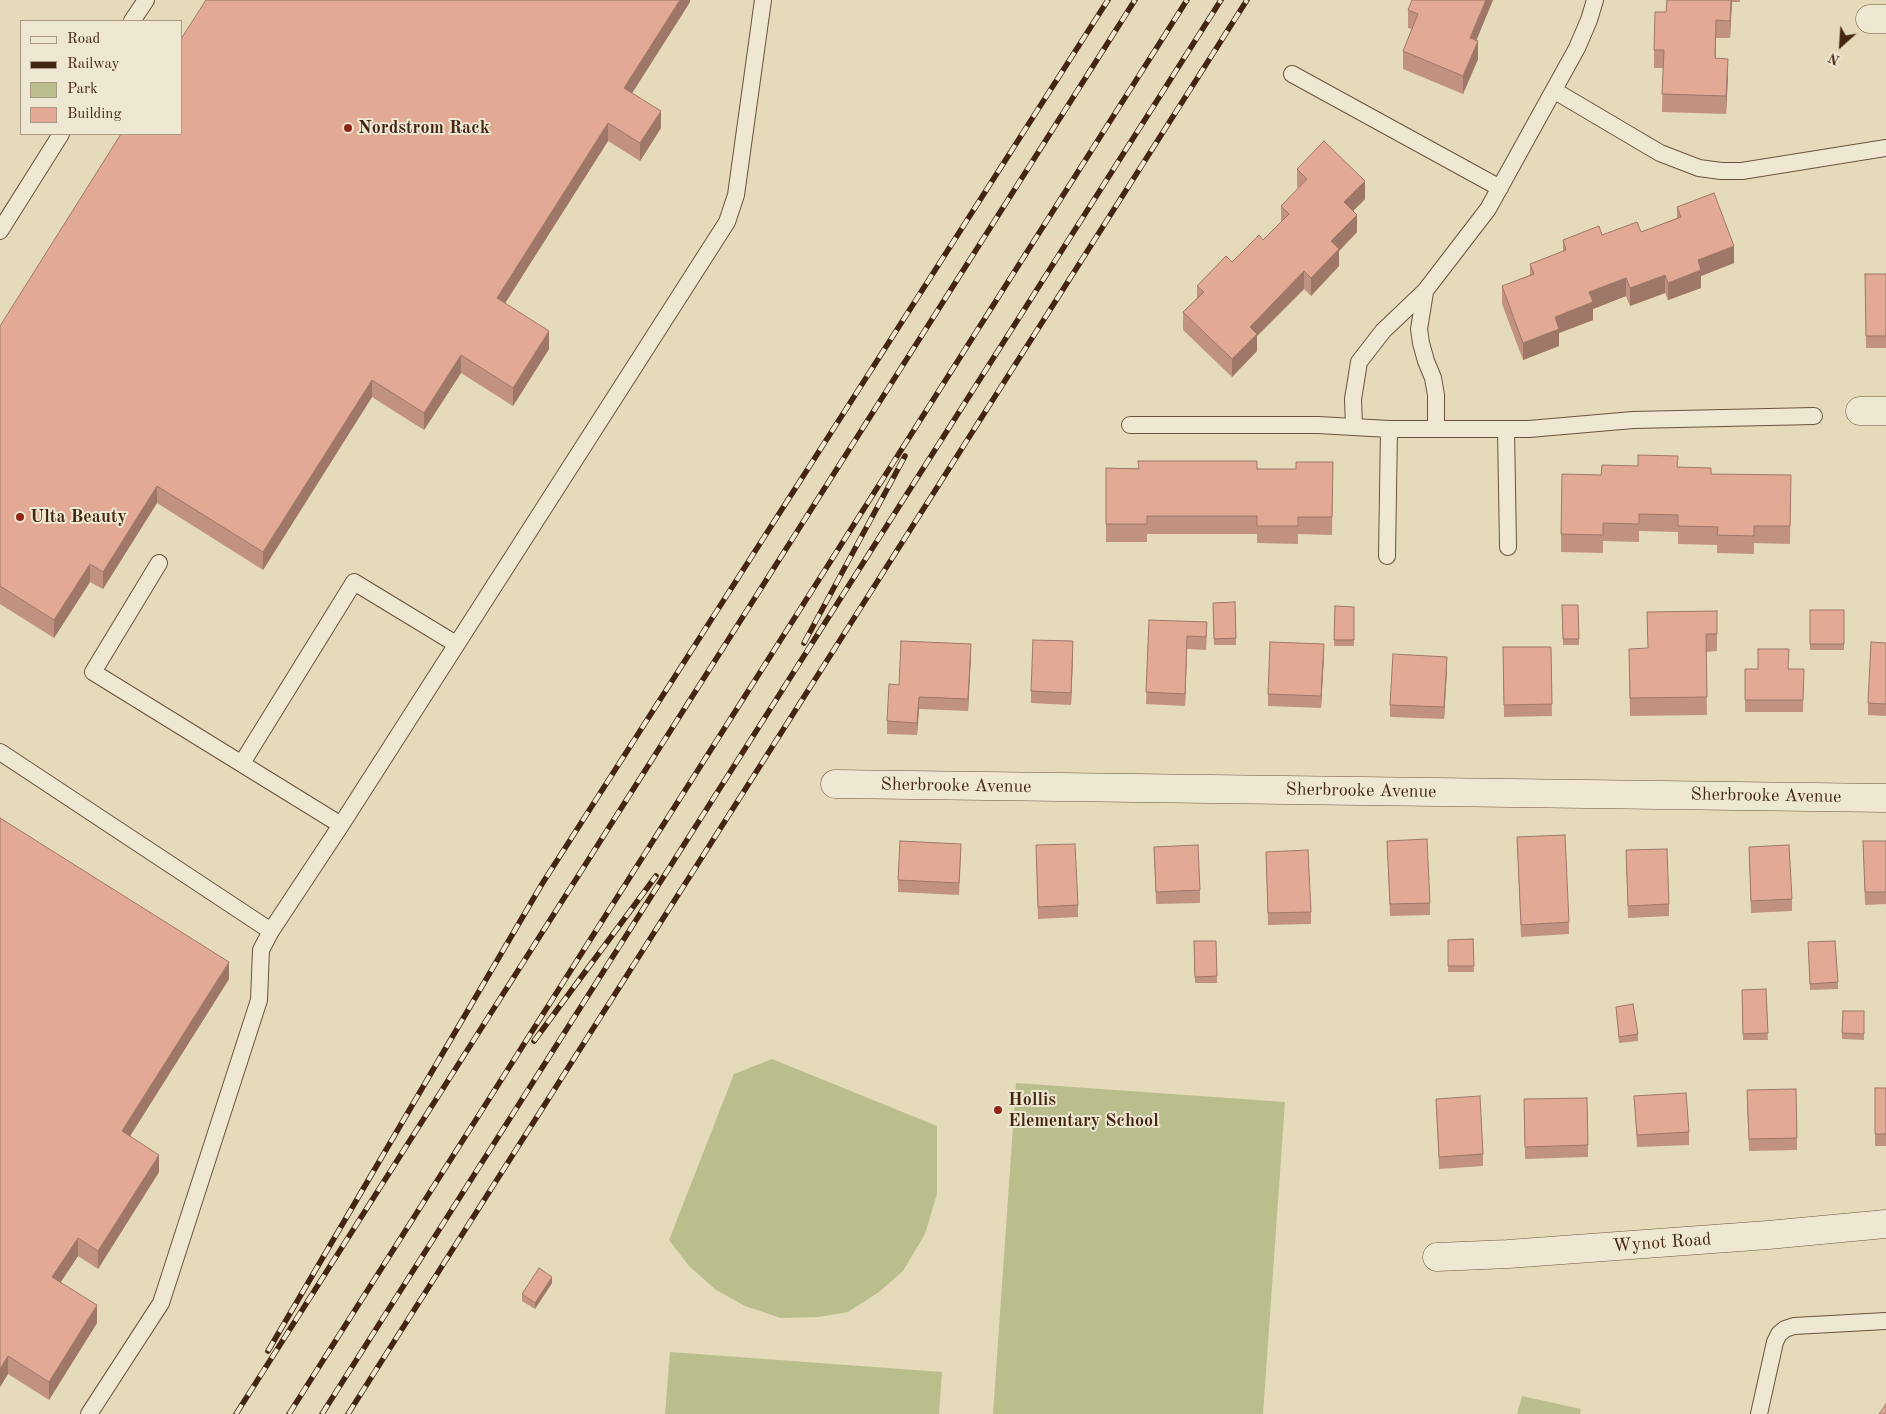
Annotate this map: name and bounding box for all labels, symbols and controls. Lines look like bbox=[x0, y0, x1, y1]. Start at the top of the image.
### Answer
legend bbox=[20, 20, 182, 135]
north arrow bbox=[1816, 20, 1866, 70]
text: Road bbox=[67, 32, 100, 47]
text: N bbox=[1827, 50, 1842, 67]
text: Railway bbox=[67, 57, 120, 72]
text: Park bbox=[67, 82, 98, 97]
text: Building bbox=[67, 107, 122, 122]
place label: Nordstrom Rack bbox=[358, 117, 490, 139]
marker: Nordstrom Rack bbox=[342, 122, 354, 134]
place label: Ulta Beauty bbox=[30, 506, 127, 528]
marker: Ulta Beauty bbox=[14, 511, 26, 523]
street label: Sherbrooke Avenue bbox=[880, 774, 1032, 798]
street label: Sherbrooke Avenue bbox=[1285, 779, 1437, 803]
street label: Sherbrooke Avenue bbox=[1690, 784, 1842, 808]
place label: Hollis Elementary School bbox=[1008, 1089, 1159, 1132]
marker: Hollis Elementary School bbox=[992, 1104, 1004, 1116]
street label: Wynot Road bbox=[1612, 1229, 1712, 1257]

